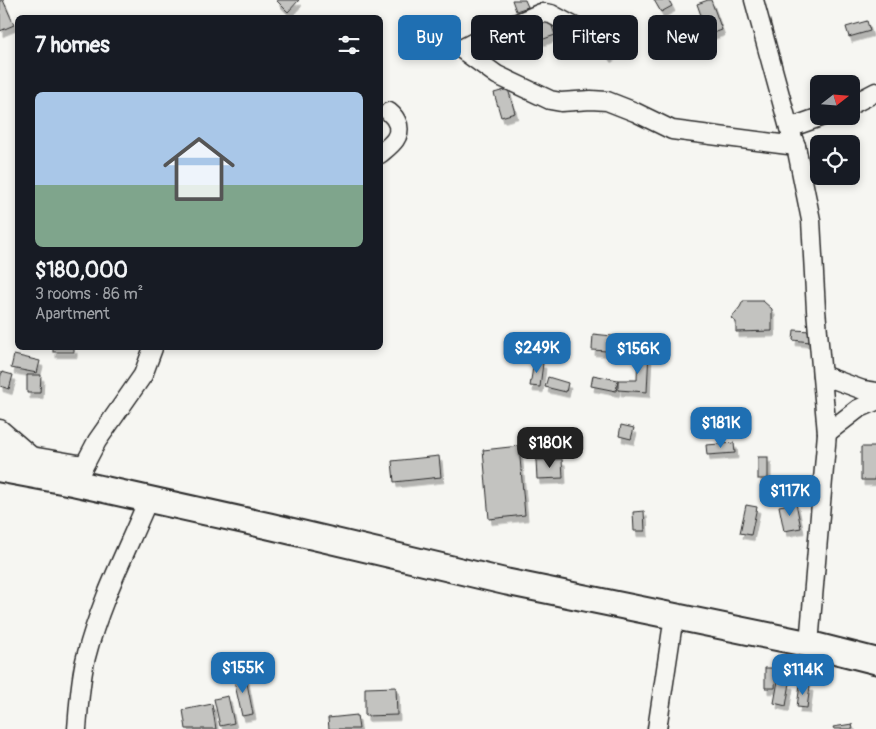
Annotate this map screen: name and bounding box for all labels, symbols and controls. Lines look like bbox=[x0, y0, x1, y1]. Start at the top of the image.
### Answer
chip: Buy bbox=[398, 15, 461, 60]
chip: Rent bbox=[471, 15, 543, 60]
chip: Filters bbox=[553, 15, 638, 60]
chip: New bbox=[648, 15, 717, 60]
icon: filters bbox=[335, 31, 363, 59]
text: 7 homes bbox=[35, 32, 110, 59]
north arrow bbox=[810, 75, 860, 125]
map controls bbox=[810, 75, 860, 185]
icon: home bbox=[154, 124, 244, 214]
button: locate bbox=[810, 135, 860, 185]
text: $180,000 bbox=[35, 257, 128, 284]
text: 3 rooms · 86 m² bbox=[35, 284, 143, 304]
text: Apartment bbox=[35, 304, 110, 324]
pin: $249K bbox=[502, 332, 572, 374]
pin: $156K bbox=[603, 332, 673, 375]
text: $249K bbox=[515, 338, 559, 358]
text: $156K bbox=[617, 339, 659, 359]
pin: $181K bbox=[686, 406, 756, 449]
text: $181K bbox=[702, 413, 740, 433]
pin: $180K bbox=[515, 426, 585, 469]
text: $180K bbox=[528, 433, 572, 453]
pin: $117K bbox=[755, 474, 825, 517]
text: $117K bbox=[770, 481, 810, 501]
pin: $155K bbox=[208, 652, 278, 694]
pin: $114K bbox=[768, 654, 838, 696]
text: $155K bbox=[222, 658, 264, 678]
text: $114K bbox=[783, 660, 823, 680]

